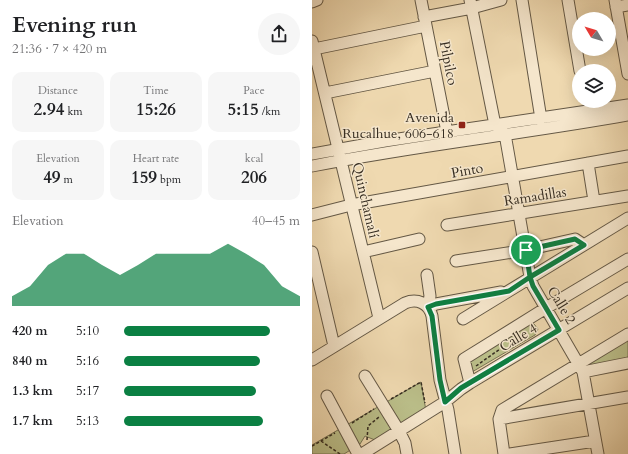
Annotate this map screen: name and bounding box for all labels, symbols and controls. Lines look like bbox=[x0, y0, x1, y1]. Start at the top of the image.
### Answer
text: Evening run bbox=[12, 10, 137, 40]
north arrow bbox=[572, 12, 616, 56]
map controls bbox=[572, 12, 616, 108]
button: share bbox=[258, 13, 300, 55]
street label: Pilpilco bbox=[435, 39, 462, 87]
text: 21:36 · 7 × 420 m bbox=[12, 40, 107, 58]
button: layers bbox=[572, 64, 616, 108]
text: Distance bbox=[38, 83, 78, 98]
text: Time bbox=[143, 83, 169, 98]
text: Pace bbox=[243, 83, 265, 98]
text: 2.94 bbox=[33, 98, 64, 121]
text: 15:26 bbox=[136, 98, 176, 121]
text: 5:15 bbox=[228, 98, 259, 121]
text: km bbox=[64, 104, 83, 119]
text: /km bbox=[259, 104, 280, 119]
place label: Avenida Rucalhue, 606-618 bbox=[342, 108, 454, 143]
marker: Avenida Rucalhue, 606-618 bbox=[457, 120, 467, 130]
text: Elevation bbox=[36, 151, 80, 166]
text: Heart rate bbox=[133, 151, 179, 166]
text: kcal bbox=[245, 151, 263, 166]
street label: Pinto bbox=[450, 158, 485, 183]
street label: Quinchamalí bbox=[348, 160, 383, 240]
text: 49 bbox=[43, 166, 61, 189]
text: 159 bbox=[131, 166, 157, 189]
text: 206 bbox=[241, 166, 267, 189]
text: m bbox=[61, 172, 73, 187]
text: bpm bbox=[157, 172, 181, 187]
street label: Ramadillas bbox=[503, 182, 568, 211]
text: Elevation bbox=[12, 212, 64, 230]
text: 40–45 m bbox=[252, 212, 300, 230]
pin bbox=[509, 233, 543, 267]
icon: arrive bbox=[515, 239, 537, 261]
street label: Calle 2 bbox=[543, 283, 580, 328]
street label: Calle 4 bbox=[496, 319, 541, 356]
text: 420 m bbox=[12, 322, 47, 340]
text: 5:10 bbox=[76, 322, 99, 340]
text: 840 m bbox=[12, 352, 47, 370]
text: 5:16 bbox=[76, 352, 99, 370]
text: 1.3 km bbox=[12, 382, 53, 400]
text: 5:17 bbox=[76, 382, 99, 400]
text: 1.7 km bbox=[12, 412, 53, 430]
text: 5:13 bbox=[76, 412, 99, 430]

